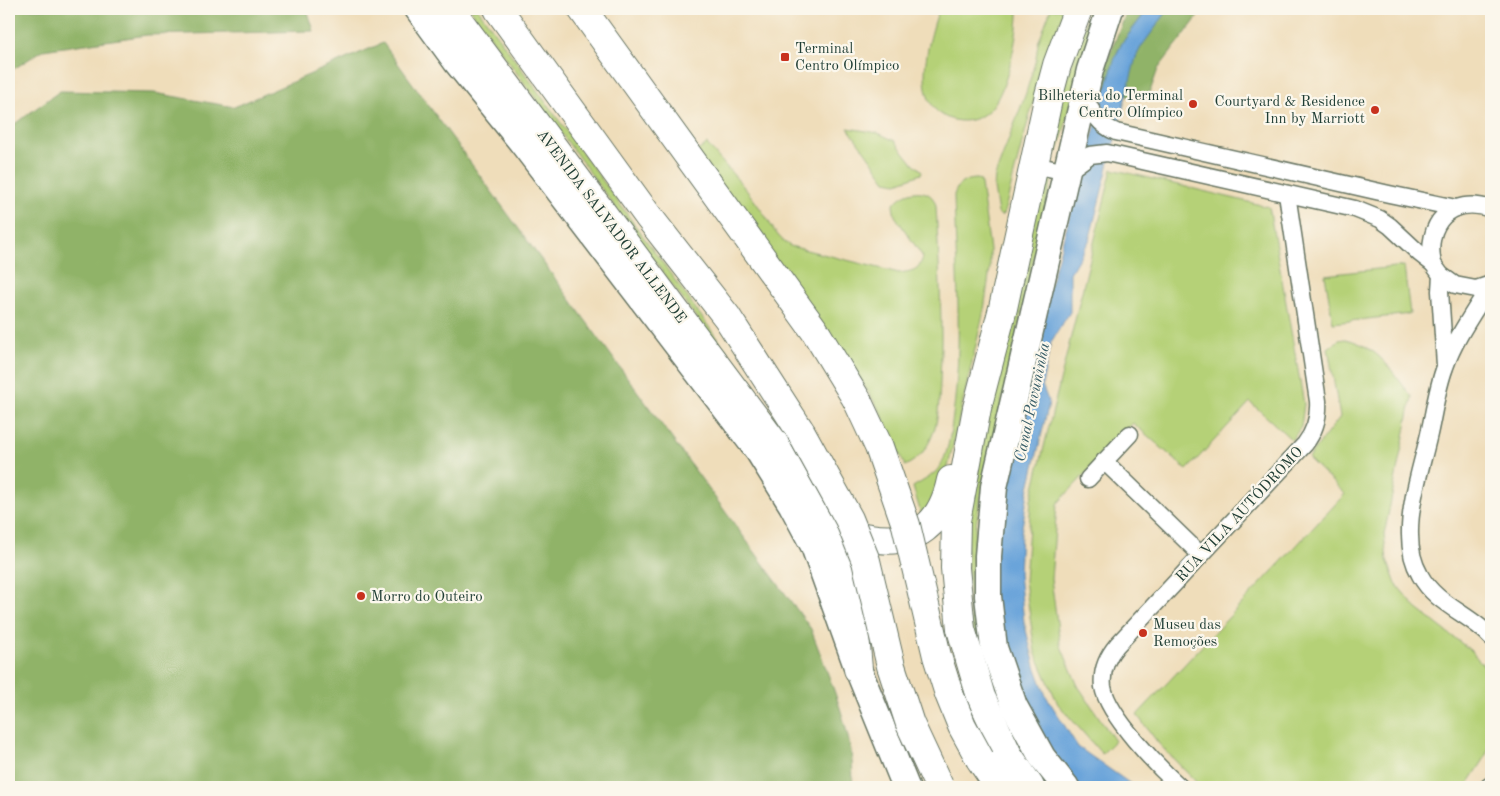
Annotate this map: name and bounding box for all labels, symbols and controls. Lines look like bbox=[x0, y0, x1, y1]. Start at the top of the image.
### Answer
place label: Terminal Centro Olímpico bbox=[795, 42, 899, 74]
marker: Terminal Centro Olímpico bbox=[779, 51, 791, 63]
place label: Bilheteria do Terminal Centro Olímpico bbox=[1038, 89, 1183, 121]
place label: Courtyard & Residence Inn by Marriott bbox=[1215, 95, 1365, 127]
marker: Bilheteria do Terminal Centro Olímpico bbox=[1187, 98, 1199, 110]
marker: Courtyard & Residence Inn by Marriott bbox=[1369, 104, 1381, 116]
street label: AVENIDA SALVADOR ALLENDE bbox=[533, 127, 688, 326]
water label: Canal Pavuninha bbox=[1013, 341, 1053, 463]
street label: RUA VILA AUTÓDROMO bbox=[1171, 442, 1306, 585]
marker: Morro do Outeiro bbox=[355, 590, 367, 602]
place label: Morro do Outeiro bbox=[371, 590, 483, 605]
place label: Museu das Remoções bbox=[1153, 618, 1221, 650]
marker: Museu das Remoções bbox=[1137, 627, 1149, 639]

